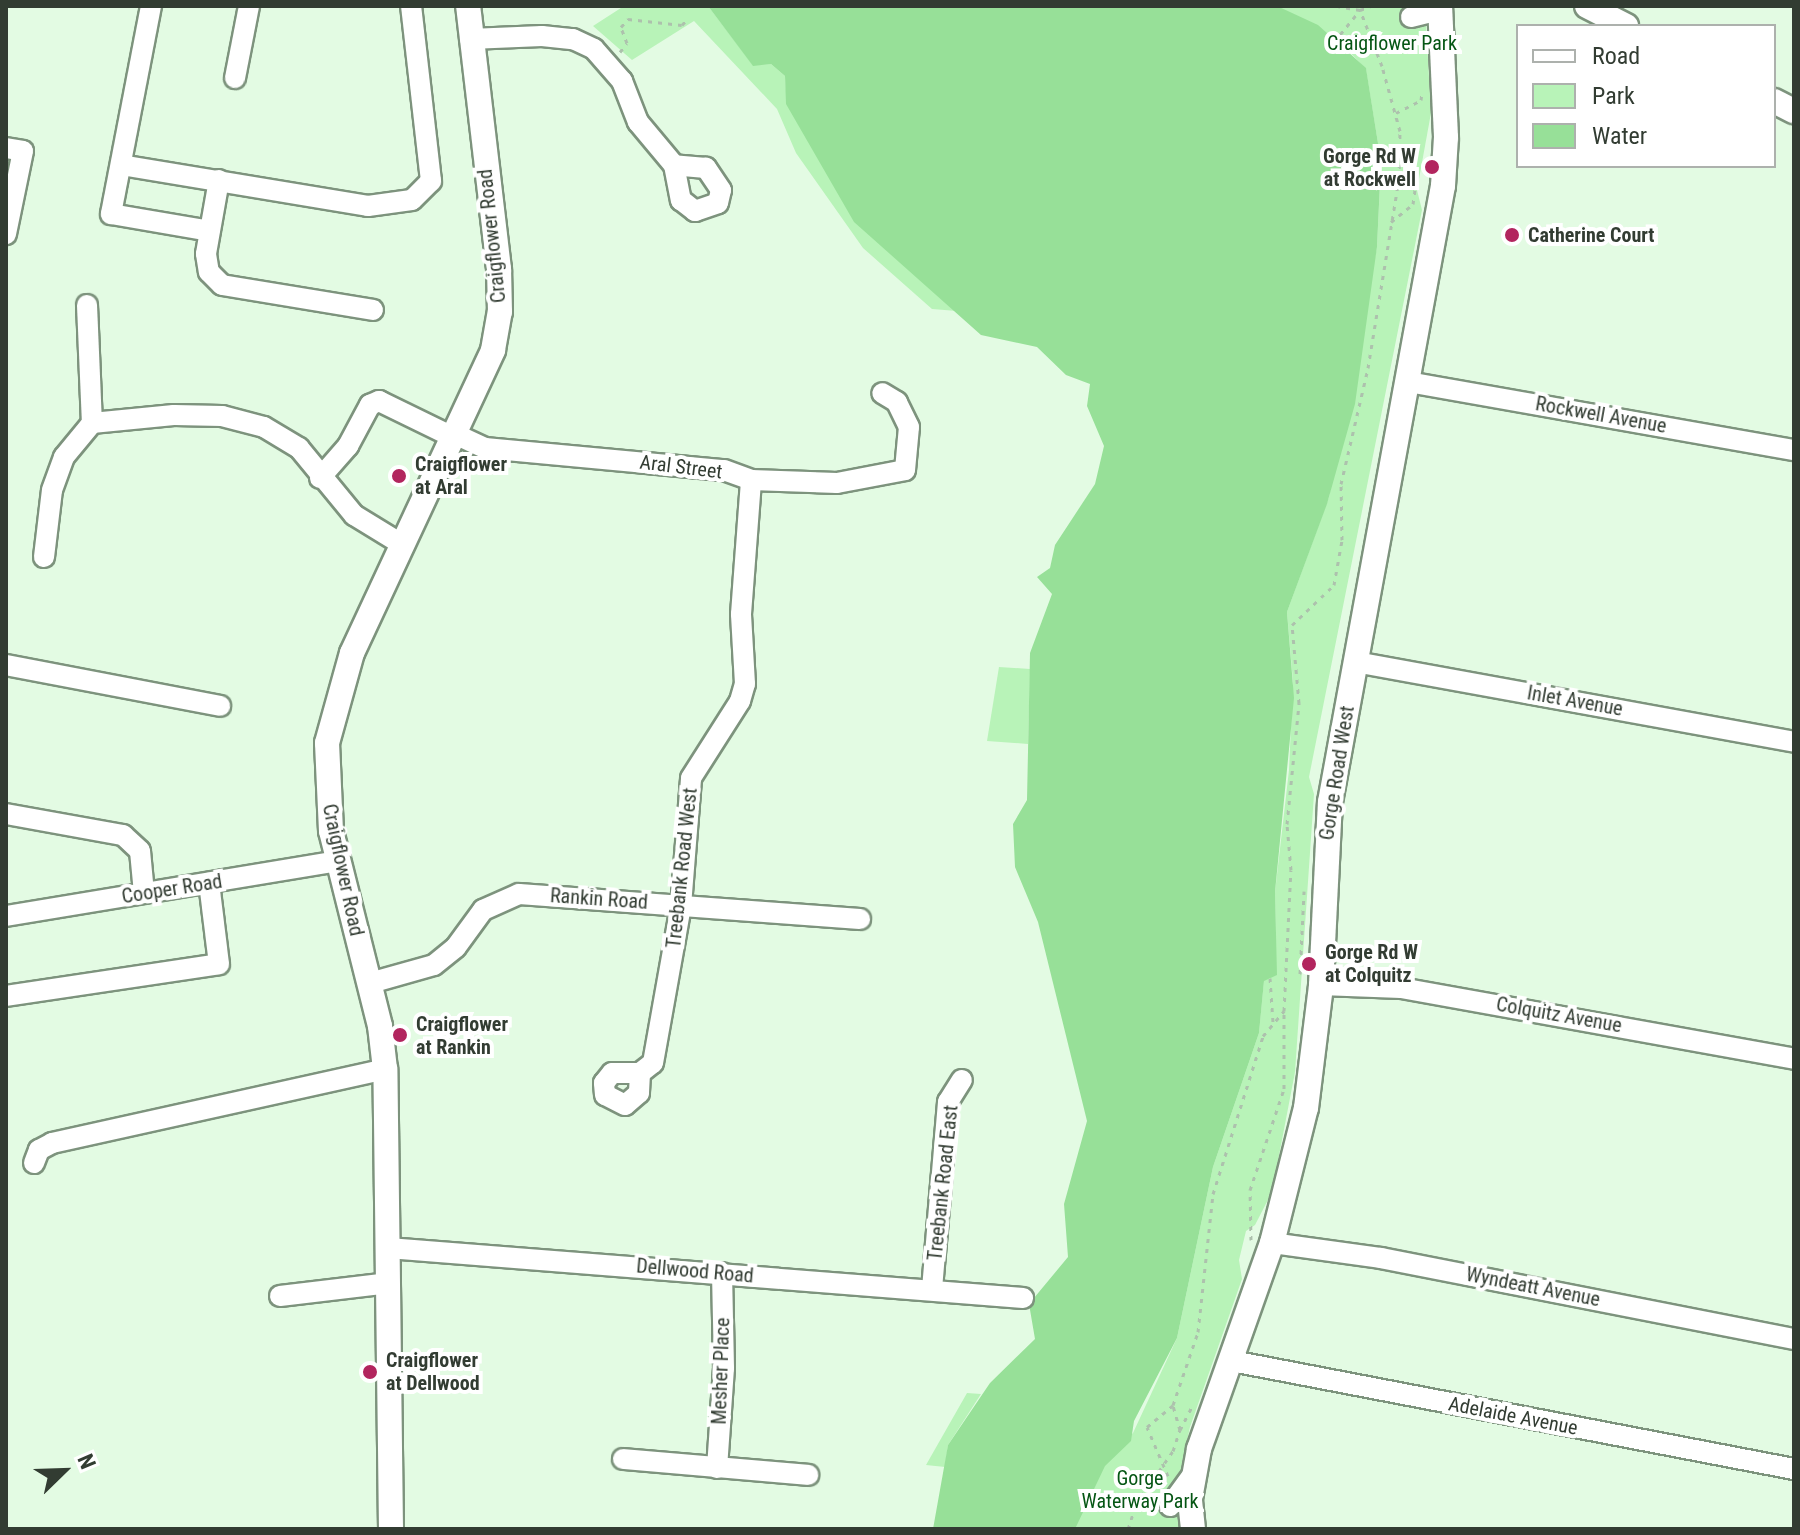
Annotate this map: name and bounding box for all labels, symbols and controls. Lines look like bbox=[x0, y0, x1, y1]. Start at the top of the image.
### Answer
legend bbox=[1516, 24, 1776, 168]
park label: Craigflower Park bbox=[1327, 31, 1457, 55]
text: Road bbox=[1592, 42, 1640, 70]
text: Park bbox=[1592, 82, 1635, 110]
text: Water bbox=[1592, 122, 1647, 150]
place label: Gorge Rd W at Rockwell bbox=[1323, 144, 1416, 191]
marker: Gorge Rd W at Rockwell bbox=[1423, 158, 1441, 176]
street label: Craigflower Road bbox=[473, 168, 511, 304]
place label: Catherine Court bbox=[1528, 223, 1654, 247]
marker: Catherine Court bbox=[1503, 226, 1521, 244]
street label: Rockwell Avenue bbox=[1534, 392, 1668, 438]
street label: Aral Street bbox=[638, 450, 724, 484]
place label: Craigflower at Aral bbox=[415, 452, 507, 499]
marker: Craigflower at Aral bbox=[390, 467, 408, 485]
street label: Inlet Avenue bbox=[1525, 681, 1625, 721]
street label: Gorge Road West bbox=[1315, 704, 1359, 842]
street label: Treebank Road West bbox=[662, 787, 702, 949]
street label: Craigflower Road bbox=[317, 802, 369, 938]
street label: Cooper Road bbox=[120, 869, 224, 909]
street label: Rankin Road bbox=[549, 884, 649, 914]
place label: Gorge Rd W at Colquitz bbox=[1325, 940, 1418, 987]
marker: Gorge Rd W at Colquitz bbox=[1300, 955, 1318, 973]
street label: Colquitz Avenue bbox=[1494, 992, 1624, 1038]
place label: Craigflower at Rankin bbox=[416, 1012, 508, 1059]
marker: Craigflower at Rankin bbox=[391, 1026, 409, 1044]
street label: Treebank Road East bbox=[923, 1104, 963, 1262]
street label: Dellwood Road bbox=[635, 1254, 755, 1288]
street label: Wyndeatt Avenue bbox=[1464, 1262, 1602, 1312]
street label: Mesher Place bbox=[707, 1317, 735, 1425]
place label: Craigflower at Dellwood bbox=[386, 1348, 480, 1395]
marker: Craigflower at Dellwood bbox=[361, 1363, 379, 1381]
street label: Adelaide Avenue bbox=[1446, 1392, 1580, 1440]
north arrow bbox=[24, 1431, 104, 1511]
text: N bbox=[72, 1450, 101, 1473]
park label: Gorge Waterway Park bbox=[1081, 1467, 1199, 1514]

